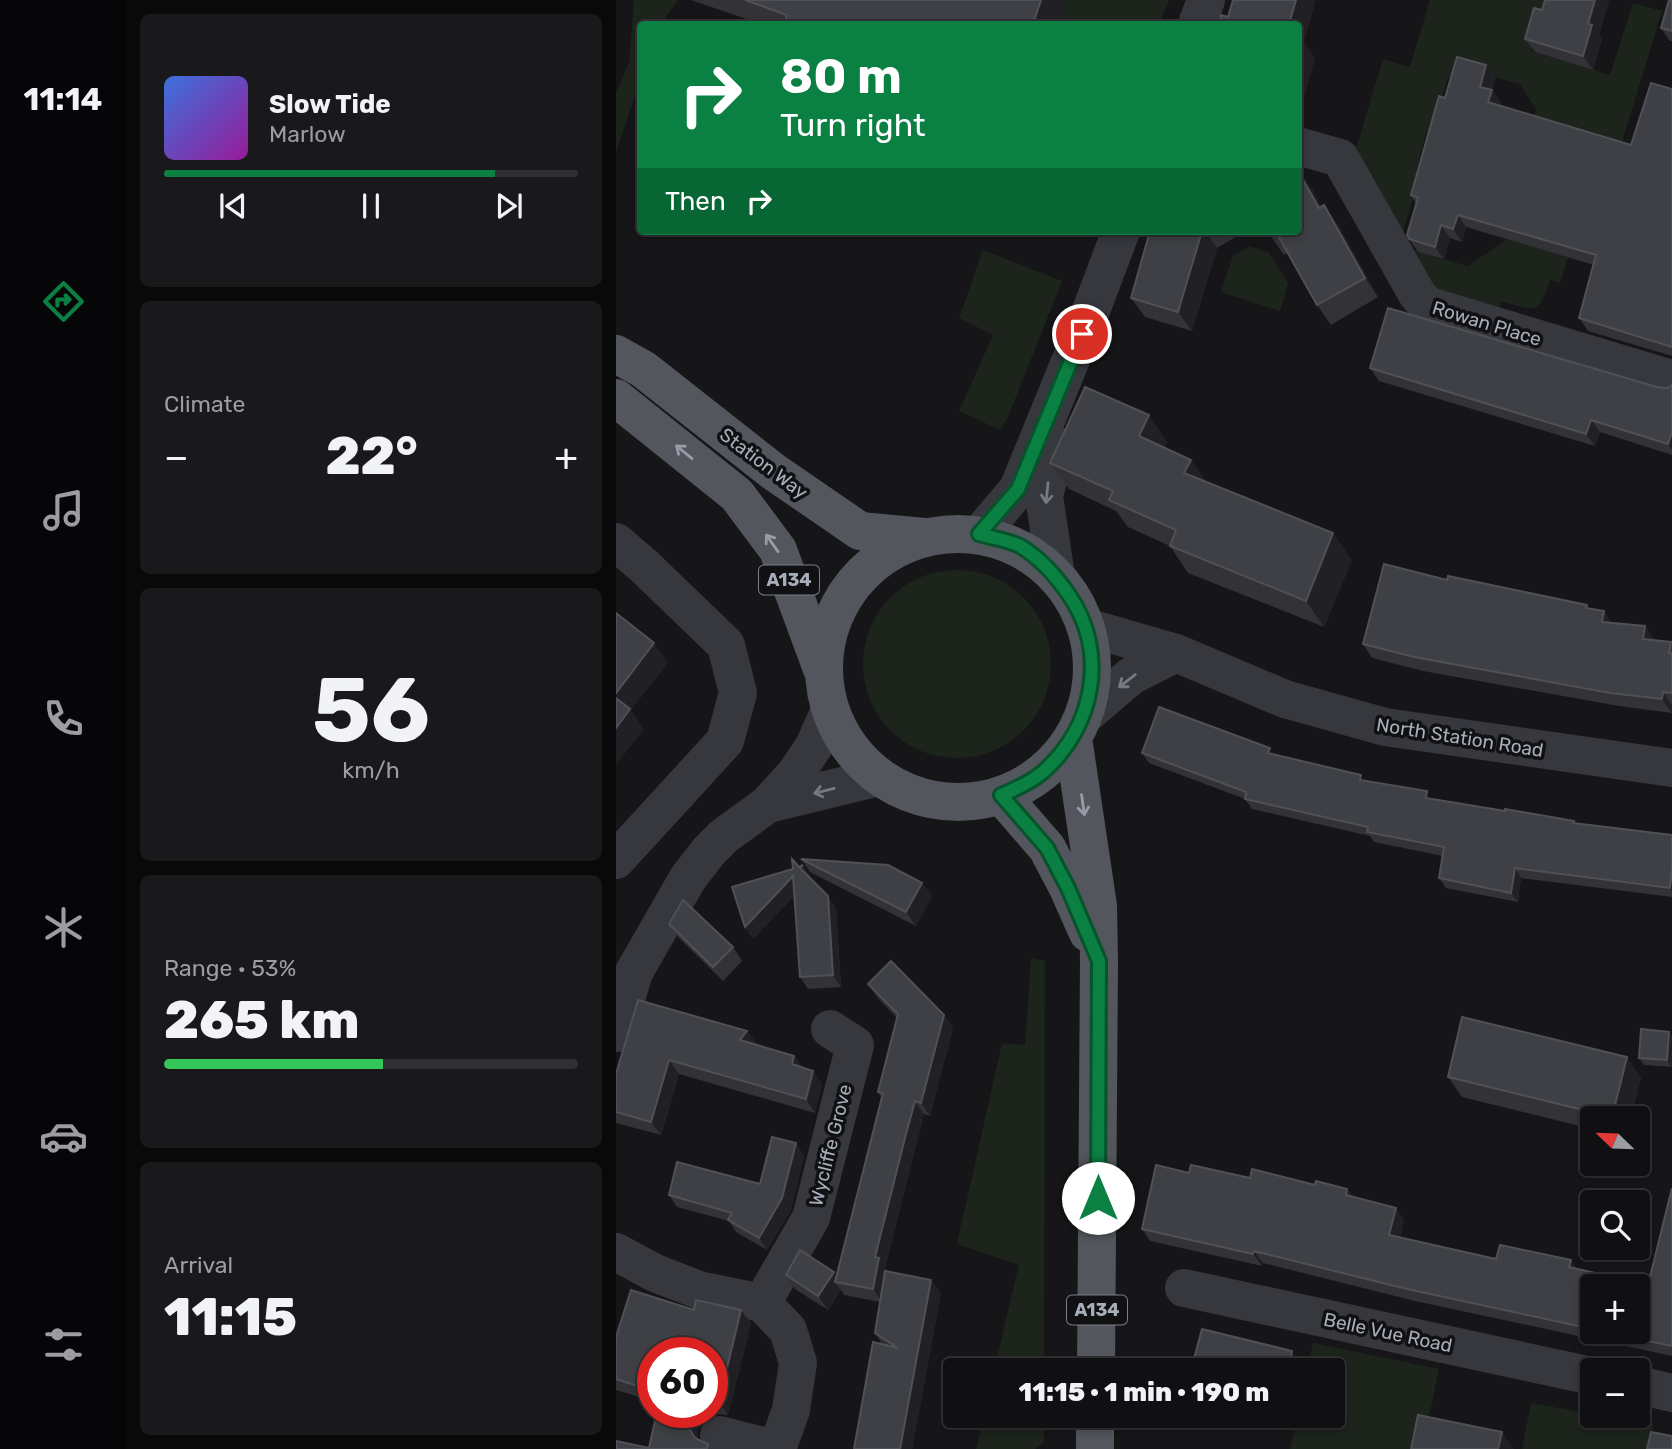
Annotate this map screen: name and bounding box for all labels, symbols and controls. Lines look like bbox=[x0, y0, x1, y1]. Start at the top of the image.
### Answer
text: 80 m bbox=[780, 47, 902, 105]
icon: right bbox=[665, 49, 756, 140]
text: 11:14 bbox=[24, 80, 102, 118]
text: Slow Tide bbox=[269, 89, 391, 120]
text: Turn right bbox=[780, 106, 925, 144]
text: Marlow bbox=[269, 120, 346, 148]
icon: right bbox=[740, 182, 778, 220]
text: Then bbox=[665, 186, 726, 217]
icon: previous bbox=[214, 187, 252, 225]
icon: pause bbox=[352, 187, 390, 225]
icon: next bbox=[490, 187, 528, 225]
icon: directions bbox=[39, 277, 88, 326]
street label: Rowan Place bbox=[1429, 296, 1544, 351]
pin bbox=[1052, 304, 1112, 364]
icon: arrive bbox=[1063, 315, 1101, 353]
text: Climate bbox=[164, 390, 245, 418]
street label: Station Way bbox=[715, 423, 812, 504]
text: 22° bbox=[325, 425, 418, 487]
text: − bbox=[164, 434, 189, 480]
text: + bbox=[554, 434, 578, 480]
one-way arrow bbox=[675, 445, 693, 460]
one-way arrow bbox=[1040, 481, 1053, 504]
icon: music bbox=[39, 486, 88, 535]
one-way arrow bbox=[765, 534, 779, 553]
road number: A134 bbox=[759, 566, 819, 594]
text: 56 bbox=[312, 656, 430, 764]
one-way arrow bbox=[1118, 673, 1136, 688]
icon: phone bbox=[39, 694, 88, 743]
street label: North Station Road bbox=[1375, 713, 1545, 762]
text: km/h bbox=[342, 756, 400, 784]
one-way arrow bbox=[813, 785, 836, 798]
one-way arrow bbox=[1076, 793, 1089, 816]
icon: climate bbox=[39, 903, 88, 952]
text: Range · 53% bbox=[164, 954, 296, 982]
text: 265 km bbox=[164, 989, 359, 1051]
street label: Wycliffe Grove bbox=[804, 1082, 857, 1208]
north arrow bbox=[1580, 1106, 1650, 1176]
map controls bbox=[1580, 1106, 1650, 1428]
icon: car bbox=[39, 1112, 88, 1161]
position arrow bbox=[1061, 1161, 1135, 1235]
button: search bbox=[1580, 1190, 1650, 1260]
text: Arrival bbox=[164, 1251, 233, 1279]
button: + bbox=[1580, 1274, 1650, 1344]
text: 11:15 bbox=[164, 1286, 297, 1348]
road number: A134 bbox=[1067, 1296, 1127, 1324]
street label: Belle Vue Road bbox=[1321, 1308, 1454, 1357]
icon: filters bbox=[39, 1320, 88, 1369]
speed limit sign: 60 bbox=[637, 1337, 728, 1428]
button: − bbox=[1580, 1358, 1650, 1428]
text: 11:15 · 1 min · 190 m bbox=[1019, 1377, 1269, 1408]

